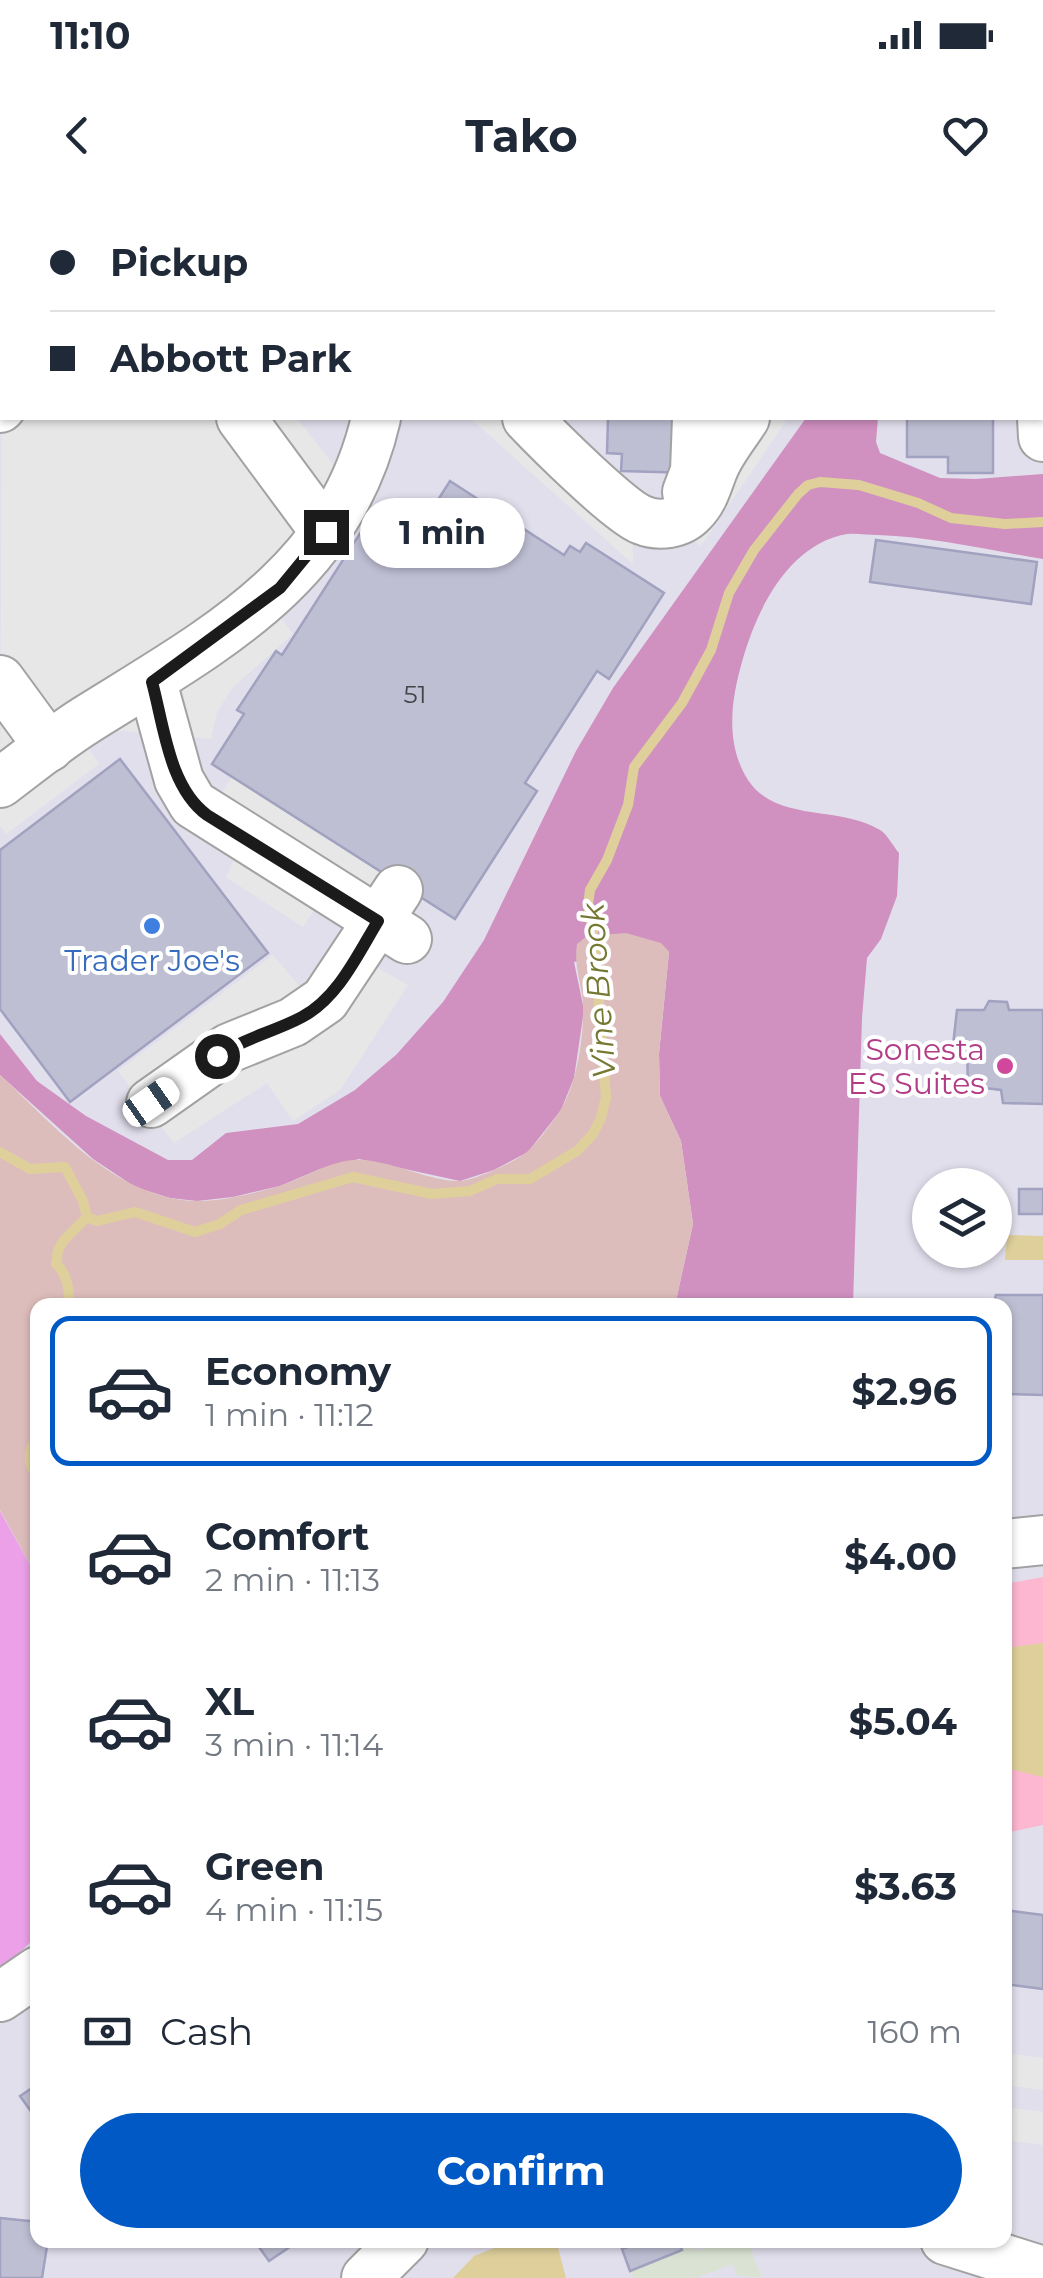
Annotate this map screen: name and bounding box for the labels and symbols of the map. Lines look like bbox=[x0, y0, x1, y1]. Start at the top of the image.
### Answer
callout: 1 min bbox=[361, 497, 526, 567]
route end bbox=[304, 510, 349, 555]
house number: 51 bbox=[403, 679, 427, 709]
water label: Vine Brook bbox=[572, 900, 624, 1080]
marker: Trader Joe's bbox=[141, 915, 163, 937]
place label: Trader Joe's bbox=[64, 942, 240, 979]
place label: Sonesta ES Suites bbox=[848, 1031, 985, 1102]
route start bbox=[195, 1034, 240, 1079]
marker: Sonesta ES Suites bbox=[994, 1055, 1016, 1077]
car bbox=[118, 1073, 184, 1131]

